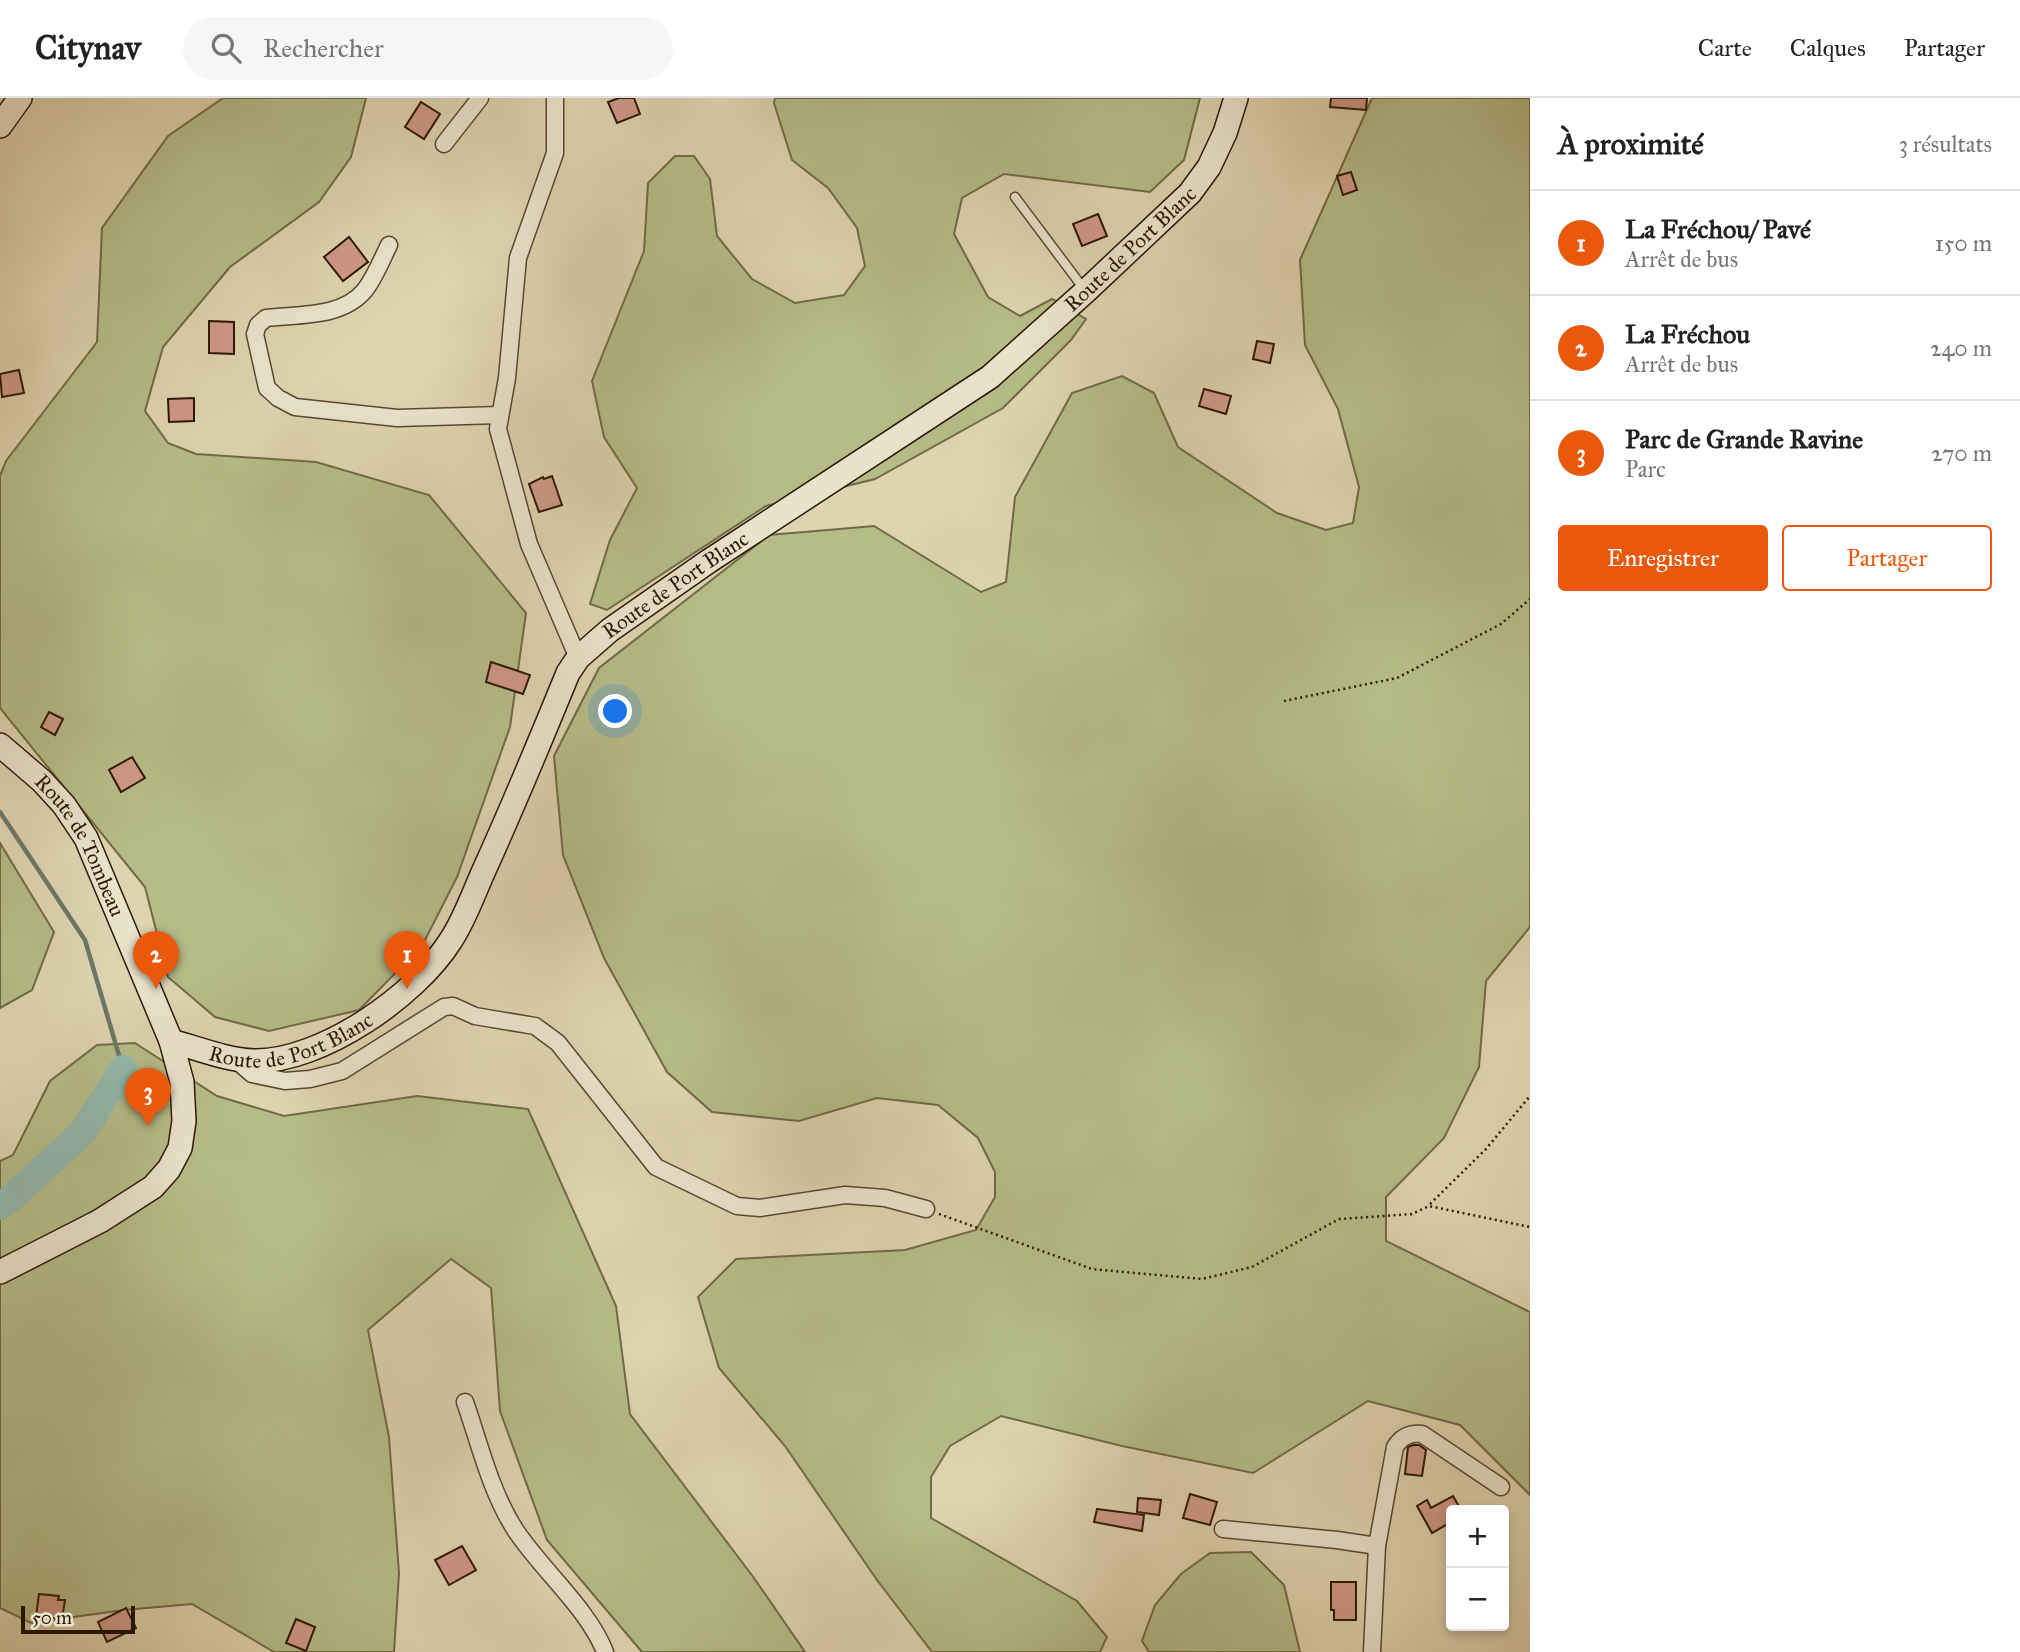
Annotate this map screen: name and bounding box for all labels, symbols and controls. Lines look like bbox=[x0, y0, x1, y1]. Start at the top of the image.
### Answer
search box bbox=[183, 17, 673, 80]
text: Citynav bbox=[35, 28, 141, 68]
icon: search bbox=[207, 29, 245, 67]
text: Rechercher bbox=[263, 32, 384, 64]
text: Carte bbox=[1698, 33, 1752, 63]
text: Calques bbox=[1790, 33, 1866, 63]
text: Partager bbox=[1904, 33, 1985, 63]
text: À proximité bbox=[1558, 126, 1704, 162]
text: 3 résultats bbox=[1899, 130, 1992, 158]
street label: Route de Port Blanc bbox=[1059, 181, 1202, 317]
text: La Fréchou/ Pavé bbox=[1625, 213, 1811, 245]
text: 1 bbox=[1576, 229, 1586, 257]
text: 150 m bbox=[1935, 229, 1992, 257]
text: Arrêt de bus bbox=[1625, 245, 1738, 273]
text: La Fréchou bbox=[1625, 318, 1750, 350]
text: 2 bbox=[1575, 334, 1587, 362]
text: 240 m bbox=[1930, 334, 1992, 362]
text: Arrêt de bus bbox=[1625, 350, 1738, 378]
text: Parc de Grande Ravine bbox=[1625, 423, 1863, 455]
text: 3 bbox=[1576, 439, 1586, 467]
text: 270 m bbox=[1931, 439, 1992, 467]
text: Parc bbox=[1625, 455, 1666, 483]
button: Enregistrer bbox=[1558, 525, 1768, 591]
button: Partager bbox=[1782, 525, 1992, 591]
street label: Route de Port Blanc bbox=[597, 526, 754, 644]
your location bbox=[598, 694, 632, 728]
street label: Route de Tombeau bbox=[29, 769, 130, 920]
pin: 2 bbox=[133, 931, 179, 989]
pin: 1 bbox=[384, 931, 430, 989]
street label: Route de Port Blanc bbox=[206, 1007, 378, 1074]
pin: 3 bbox=[125, 1068, 171, 1126]
map controls bbox=[1446, 1505, 1509, 1631]
button: + bbox=[1446, 1505, 1509, 1568]
button: − bbox=[1446, 1568, 1509, 1631]
scale bar bbox=[21, 1603, 135, 1635]
text: 50 m bbox=[32, 1606, 72, 1629]

